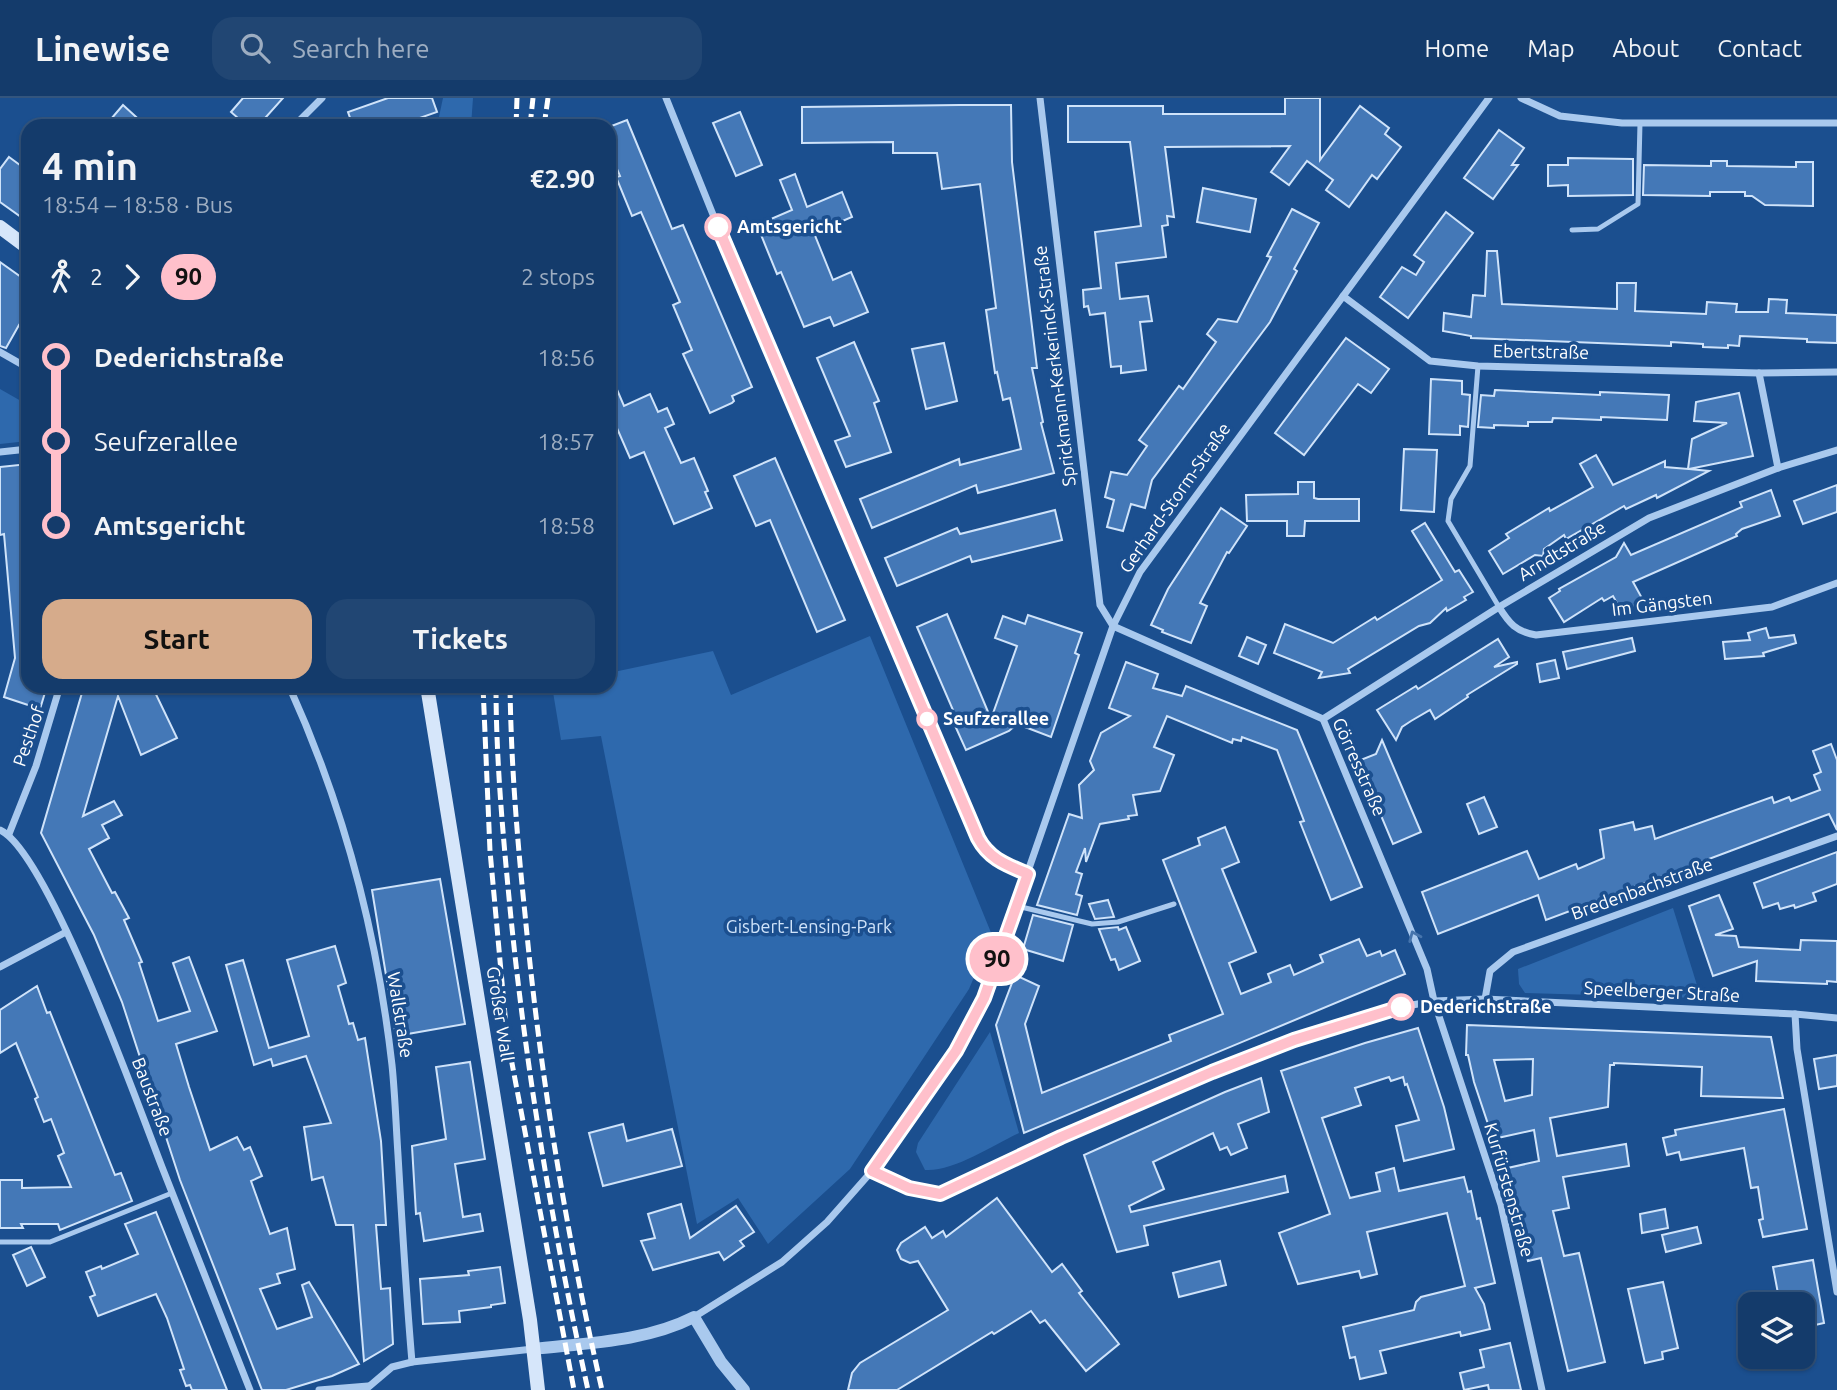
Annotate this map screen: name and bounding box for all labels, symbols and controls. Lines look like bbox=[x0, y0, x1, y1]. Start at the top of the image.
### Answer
search box bbox=[212, 17, 702, 80]
icon: search bbox=[236, 29, 274, 67]
text: Linewise bbox=[35, 30, 170, 67]
text: Search here bbox=[292, 34, 430, 63]
text: Home bbox=[1424, 35, 1489, 62]
text: Map bbox=[1527, 35, 1574, 62]
text: About bbox=[1612, 35, 1679, 62]
text: Contact bbox=[1717, 35, 1802, 62]
text: 4 min bbox=[42, 145, 138, 187]
text: €2.90 bbox=[530, 164, 595, 193]
text: 18:54 – 18:58 · Bus bbox=[42, 192, 233, 217]
marker: Amtsgericht bbox=[705, 214, 731, 240]
place label: Amtsgericht bbox=[737, 216, 842, 236]
street label: Sprickmann-Kerkerinck-Straße bbox=[1029, 245, 1079, 488]
icon: walk bbox=[42, 258, 80, 296]
icon: forward bbox=[113, 258, 151, 296]
text: 90 bbox=[175, 263, 202, 290]
text: 2 bbox=[90, 264, 103, 289]
text: 2 stops bbox=[521, 264, 595, 289]
street label: Ebertstraße bbox=[1493, 340, 1589, 362]
text: Dederichstraße bbox=[94, 343, 284, 372]
text: 18:56 bbox=[537, 345, 595, 370]
street label: Gerhard-Storm-Straße bbox=[1115, 419, 1234, 576]
text: Seufzerallee bbox=[94, 427, 238, 456]
text: 18:57 bbox=[537, 429, 595, 454]
text: Amtsgericht bbox=[94, 511, 246, 540]
text: 18:58 bbox=[537, 513, 595, 538]
street label: Arndtstraße bbox=[1514, 516, 1609, 584]
street label: Im Gängsten bbox=[1610, 587, 1713, 619]
button: Start bbox=[42, 599, 312, 679]
button: Tickets bbox=[326, 599, 595, 679]
street label: Pesthof bbox=[8, 703, 48, 769]
place label: Seufzerallee bbox=[943, 708, 1049, 728]
marker: Seufzerallee bbox=[917, 709, 937, 729]
street label: Görresstraße bbox=[1329, 714, 1391, 819]
street label: Bredenbachstraße bbox=[1568, 853, 1715, 923]
park label: Gisbert-Lensing-Park bbox=[726, 916, 892, 936]
one-way arrow bbox=[1408, 931, 1422, 943]
line badge: 90 bbox=[965, 936, 1028, 982]
text: 90 bbox=[983, 945, 1011, 972]
street label: Großer Wall bbox=[484, 965, 518, 1063]
street label: Wallstraße bbox=[384, 970, 418, 1059]
street label: Speelberger Straße bbox=[1583, 977, 1741, 1005]
marker: Dederichstraße bbox=[1388, 994, 1414, 1020]
place label: Dederichstraße bbox=[1420, 996, 1552, 1016]
street label: Baustraße bbox=[129, 1054, 177, 1139]
street label: Kurfürstenstraße bbox=[1481, 1120, 1539, 1259]
map controls bbox=[1738, 1292, 1815, 1369]
button: layers bbox=[1738, 1292, 1815, 1369]

